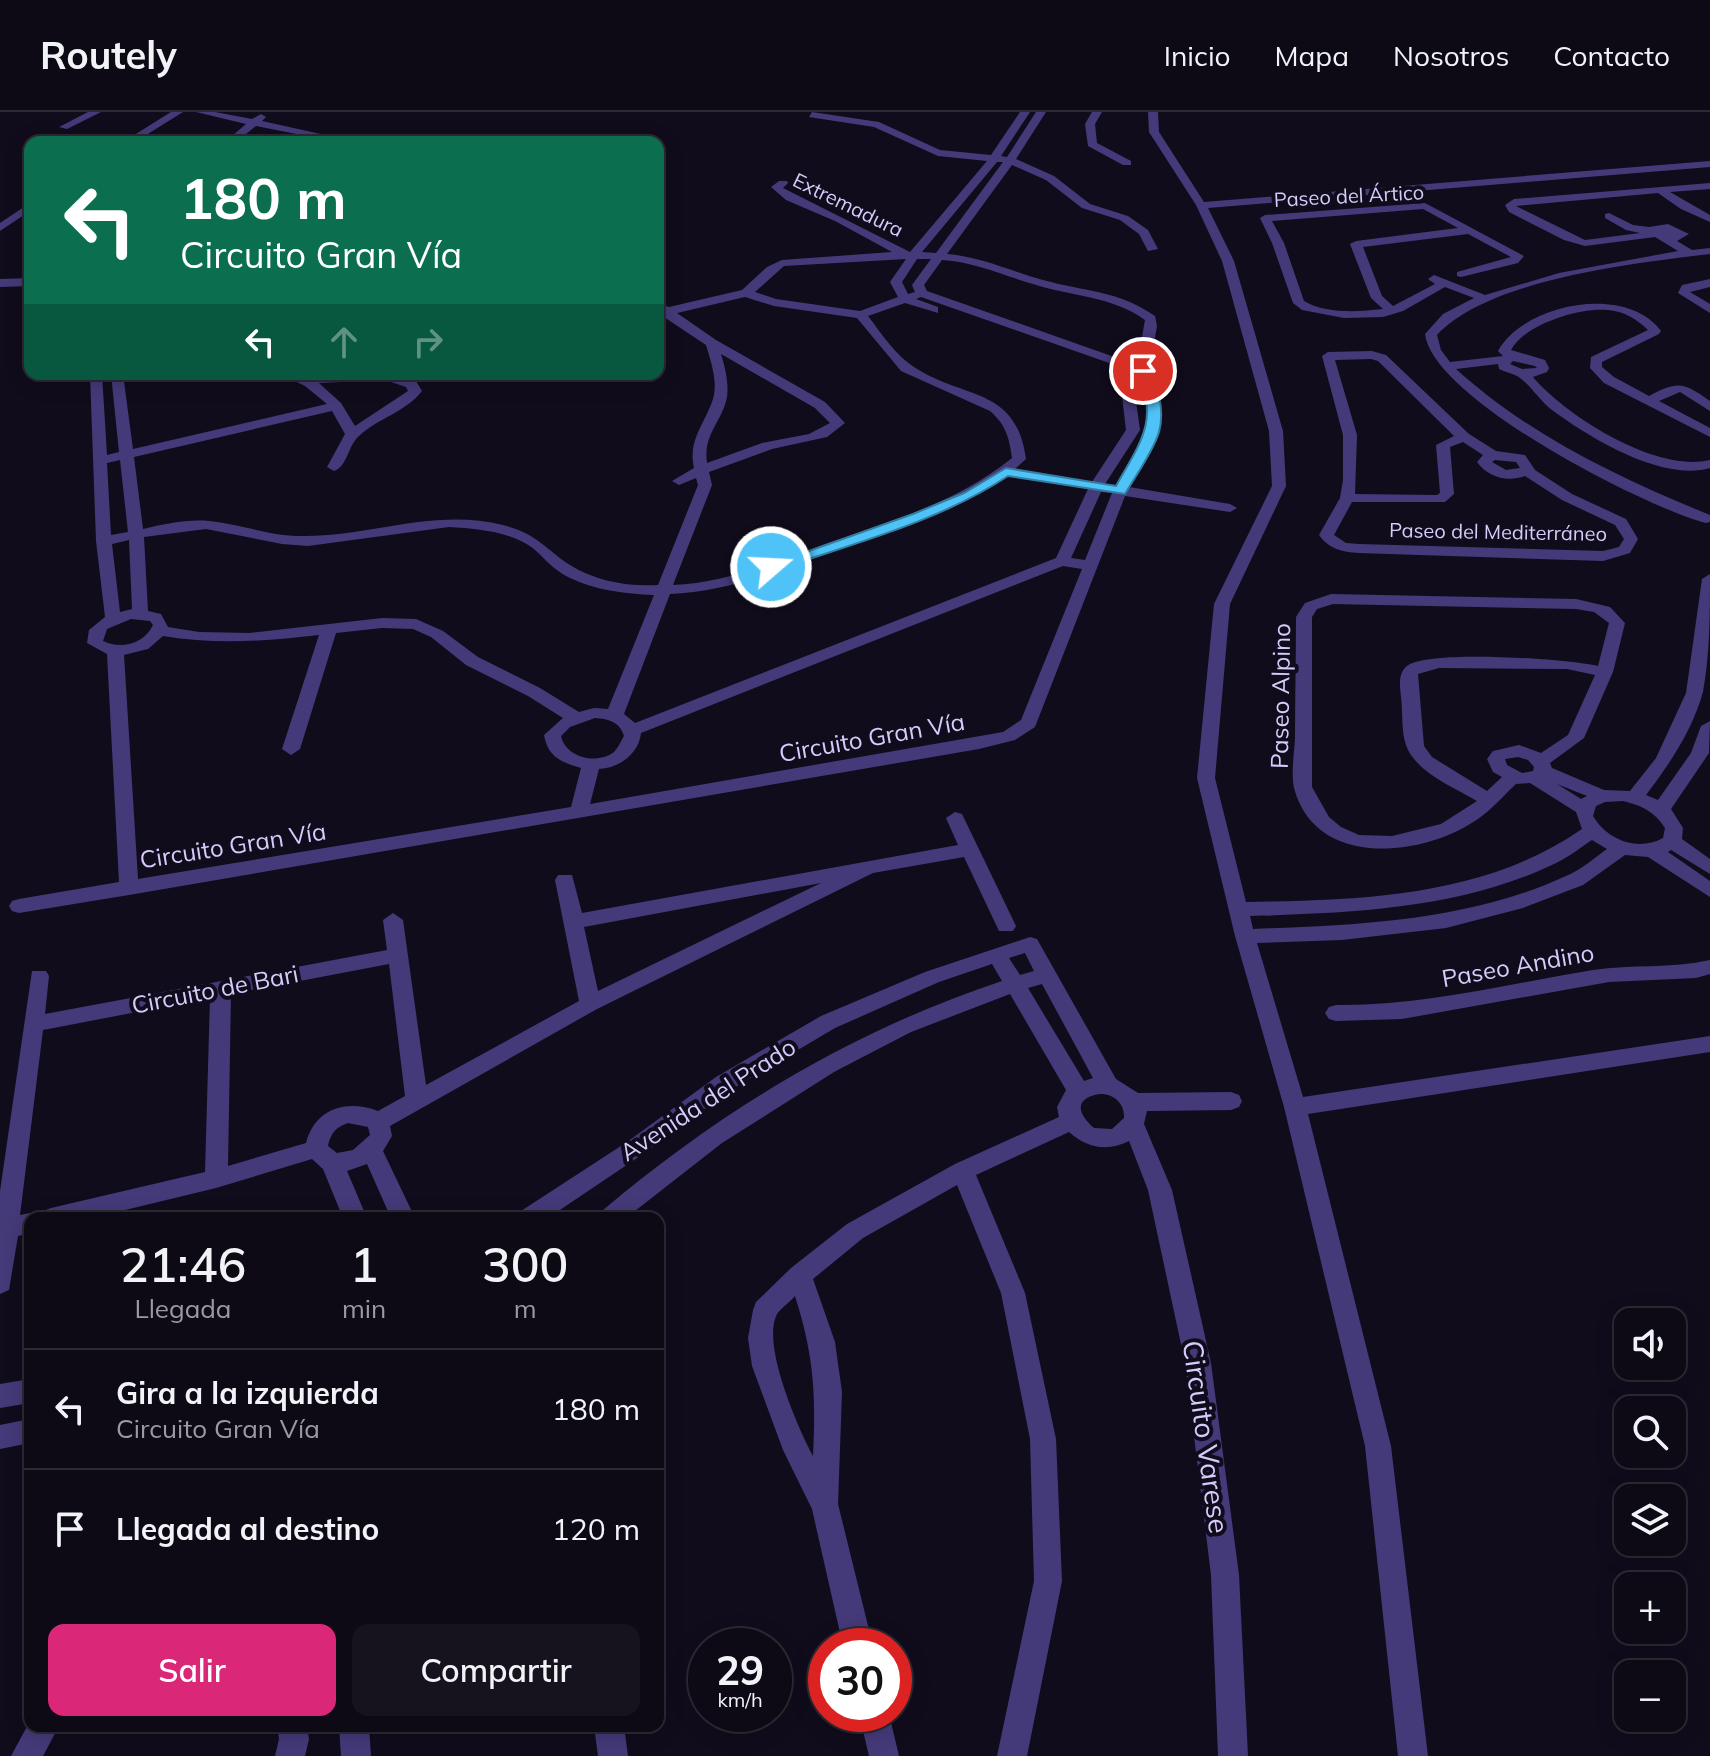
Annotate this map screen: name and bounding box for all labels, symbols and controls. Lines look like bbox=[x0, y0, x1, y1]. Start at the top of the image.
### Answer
text: Routely bbox=[40, 31, 177, 79]
text: Inicio bbox=[1164, 38, 1231, 73]
text: Mapa bbox=[1275, 38, 1349, 73]
text: Nosotros bbox=[1393, 38, 1509, 73]
text: Contacto bbox=[1553, 38, 1670, 73]
text: 180 m bbox=[180, 163, 347, 233]
street label: Extremadura bbox=[789, 167, 908, 242]
icon: left bbox=[48, 168, 152, 272]
street label: Paseo del Ártico bbox=[1273, 179, 1425, 212]
text: Circuito Gran Vía bbox=[180, 232, 462, 277]
icon: left bbox=[238, 320, 282, 364]
icon: ahead bbox=[322, 320, 366, 364]
icon: right bbox=[406, 320, 450, 364]
pin bbox=[1109, 337, 1177, 405]
icon: arrive bbox=[1121, 349, 1165, 393]
street label: Paseo del Mediterráneo bbox=[1389, 517, 1607, 546]
position arrow bbox=[729, 525, 813, 609]
street label: Paseo Alpino bbox=[1264, 623, 1296, 769]
street label: Circuito Gran Vía bbox=[777, 706, 967, 768]
street label: Circuito Gran Vía bbox=[138, 815, 328, 875]
street label: Paseo Andino bbox=[1439, 937, 1596, 993]
street label: Circuito de Bari bbox=[129, 958, 301, 1020]
street label: Avenida del Prado bbox=[614, 1031, 801, 1167]
text: 21:46 bbox=[120, 1234, 246, 1294]
text: 1 bbox=[350, 1234, 378, 1294]
text: 300 bbox=[482, 1234, 568, 1294]
text: Llegada bbox=[134, 1292, 231, 1325]
text: min bbox=[342, 1292, 386, 1325]
text: m bbox=[514, 1292, 537, 1325]
map controls bbox=[1614, 1308, 1686, 1732]
button: sound bbox=[1614, 1308, 1686, 1380]
street label: Circuito Varese bbox=[1176, 1338, 1237, 1536]
text: Gira a la izquierda bbox=[116, 1374, 379, 1412]
icon: left bbox=[48, 1387, 92, 1431]
text: 180 m bbox=[552, 1390, 640, 1428]
button: search bbox=[1614, 1396, 1686, 1468]
text: Circuito Gran Vía bbox=[116, 1412, 320, 1445]
button: layers bbox=[1614, 1484, 1686, 1556]
icon: arrive bbox=[48, 1507, 92, 1551]
text: Llegada al destino bbox=[116, 1510, 379, 1548]
text: 120 m bbox=[552, 1510, 640, 1548]
button: + bbox=[1614, 1572, 1686, 1644]
button: Salir bbox=[48, 1624, 336, 1716]
button: Compartir bbox=[352, 1624, 640, 1716]
speed limit sign: 30 bbox=[808, 1628, 912, 1732]
text: 29 bbox=[716, 1645, 764, 1695]
button: − bbox=[1614, 1660, 1686, 1732]
text: km/h bbox=[717, 1687, 763, 1712]

